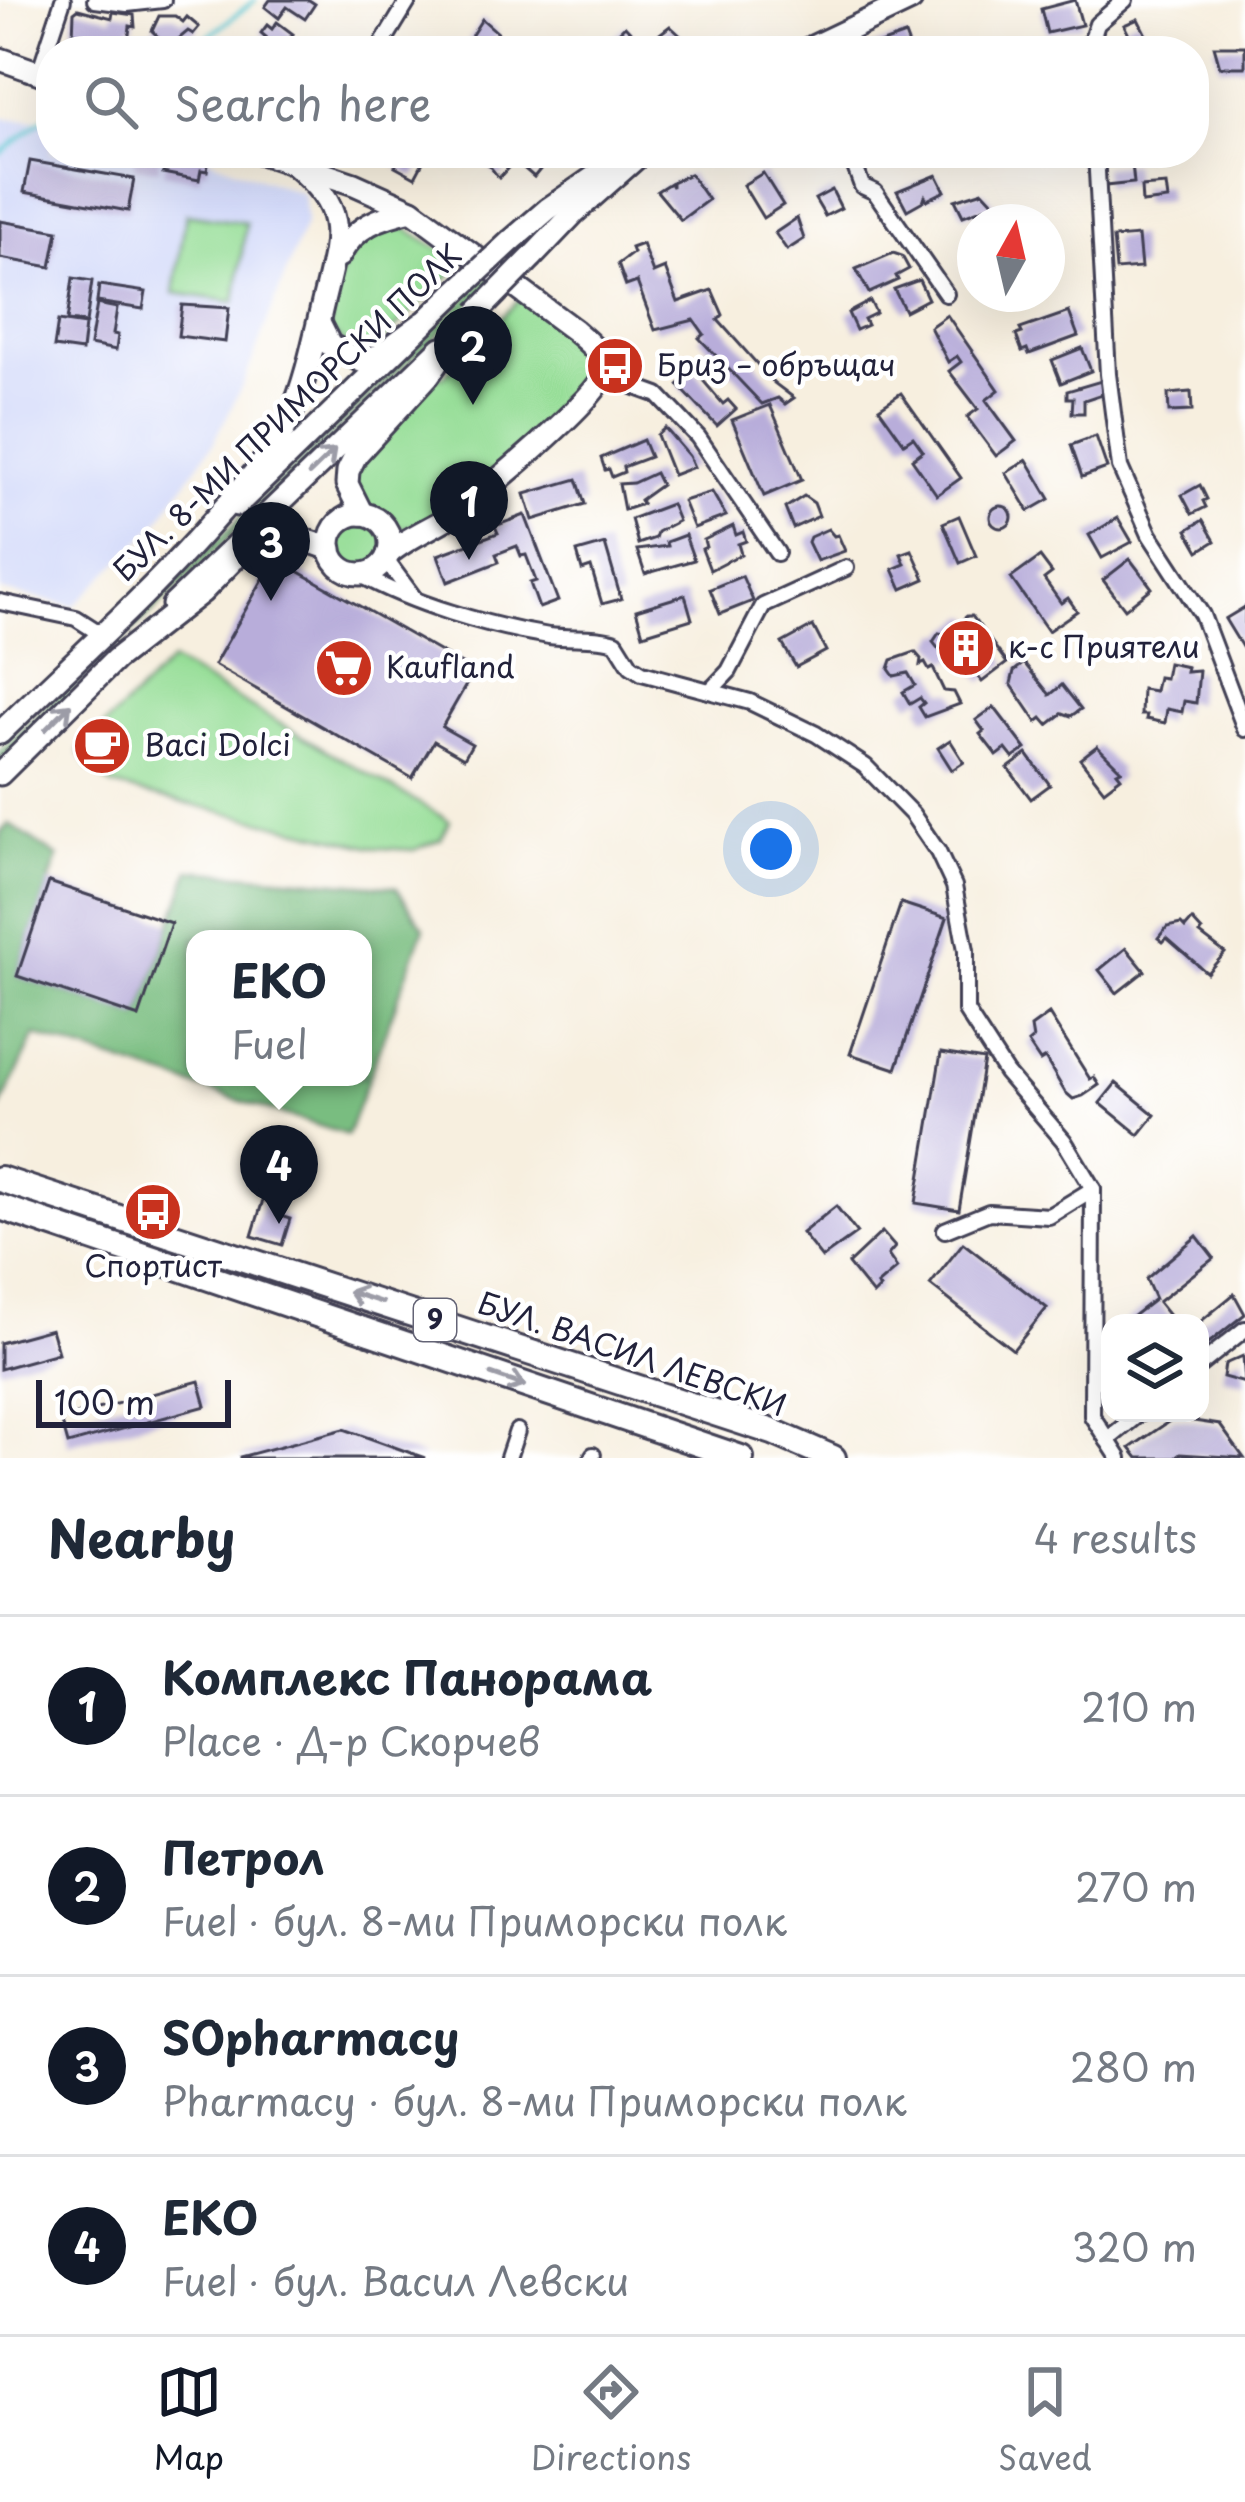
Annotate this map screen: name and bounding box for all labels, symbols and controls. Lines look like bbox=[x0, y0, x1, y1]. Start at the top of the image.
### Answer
search box bbox=[36, 36, 1209, 168]
text: Search here bbox=[174, 68, 431, 136]
icon: search bbox=[78, 69, 144, 135]
north arrow bbox=[957, 204, 1065, 312]
street label: БУЛ. 8-МИ ПРИМОРСКИ ПОЛК bbox=[102, 232, 470, 590]
pin: 2 bbox=[434, 306, 512, 405]
bus stop icon: Бриз – обръщач bbox=[584, 335, 646, 397]
place label: Бриз – обръщач bbox=[657, 341, 896, 386]
one-way arrow bbox=[307, 448, 336, 477]
pin: 1 bbox=[430, 461, 508, 560]
pin: 3 bbox=[232, 502, 310, 601]
building icon: к-с Приятели bbox=[935, 617, 997, 679]
place label: к-с Приятели bbox=[1008, 623, 1200, 668]
supermarket icon: Kaufland bbox=[313, 637, 375, 699]
place label: Kaufland bbox=[386, 643, 515, 688]
one-way arrow bbox=[43, 703, 72, 731]
cafe icon: Baci Dolci bbox=[71, 715, 133, 777]
place label: Baci Dolci bbox=[144, 721, 291, 766]
your location bbox=[741, 819, 801, 879]
popup bbox=[186, 930, 372, 1086]
text: EKO bbox=[231, 945, 327, 1013]
text: Fuel bbox=[231, 1013, 307, 1072]
pin: 4 bbox=[240, 1125, 318, 1224]
bus stop icon: Спортист bbox=[122, 1181, 184, 1243]
place label: Спортист bbox=[84, 1242, 223, 1287]
street label: БУЛ. ВАСИЛ ЛЕВСКИ bbox=[473, 1279, 793, 1426]
one-way arrow bbox=[347, 1285, 385, 1307]
road number: 9 bbox=[414, 1299, 456, 1341]
map controls bbox=[1101, 1314, 1209, 1422]
button: layers bbox=[1101, 1314, 1209, 1422]
one-way arrow bbox=[489, 1371, 526, 1392]
scale bar bbox=[36, 1374, 231, 1427]
text: 100 m bbox=[54, 1376, 155, 1426]
text: Nearby bbox=[48, 1498, 235, 1575]
text: 4 results bbox=[1034, 1507, 1197, 1566]
text: Комплекс Панорама bbox=[162, 1642, 652, 1710]
text: 1 bbox=[78, 1676, 96, 1735]
text: 210 m bbox=[1081, 1676, 1197, 1735]
text: Place · Д-р Скорчев bbox=[162, 1710, 540, 1769]
text: Петрол bbox=[162, 1822, 324, 1890]
text: 2 bbox=[73, 1856, 101, 1915]
text: 270 m bbox=[1075, 1856, 1197, 1915]
text: Fuel · бул. 8-ми Приморски полк bbox=[162, 1890, 787, 1949]
text: SOpharmacy bbox=[162, 2002, 459, 2070]
text: 3 bbox=[74, 2036, 100, 2095]
text: 280 m bbox=[1070, 2036, 1197, 2095]
text: Pharmacy · бул. 8-ми Приморски полк bbox=[162, 2070, 907, 2129]
text: EKO bbox=[162, 2182, 258, 2250]
text: 4 bbox=[74, 2216, 100, 2275]
text: 320 m bbox=[1072, 2216, 1197, 2275]
text: Fuel · бул. Васил Левски bbox=[162, 2250, 629, 2309]
tab: Map bbox=[153, 2359, 224, 2481]
tab: Directions bbox=[531, 2359, 691, 2481]
tab: Saved bbox=[998, 2359, 1092, 2481]

